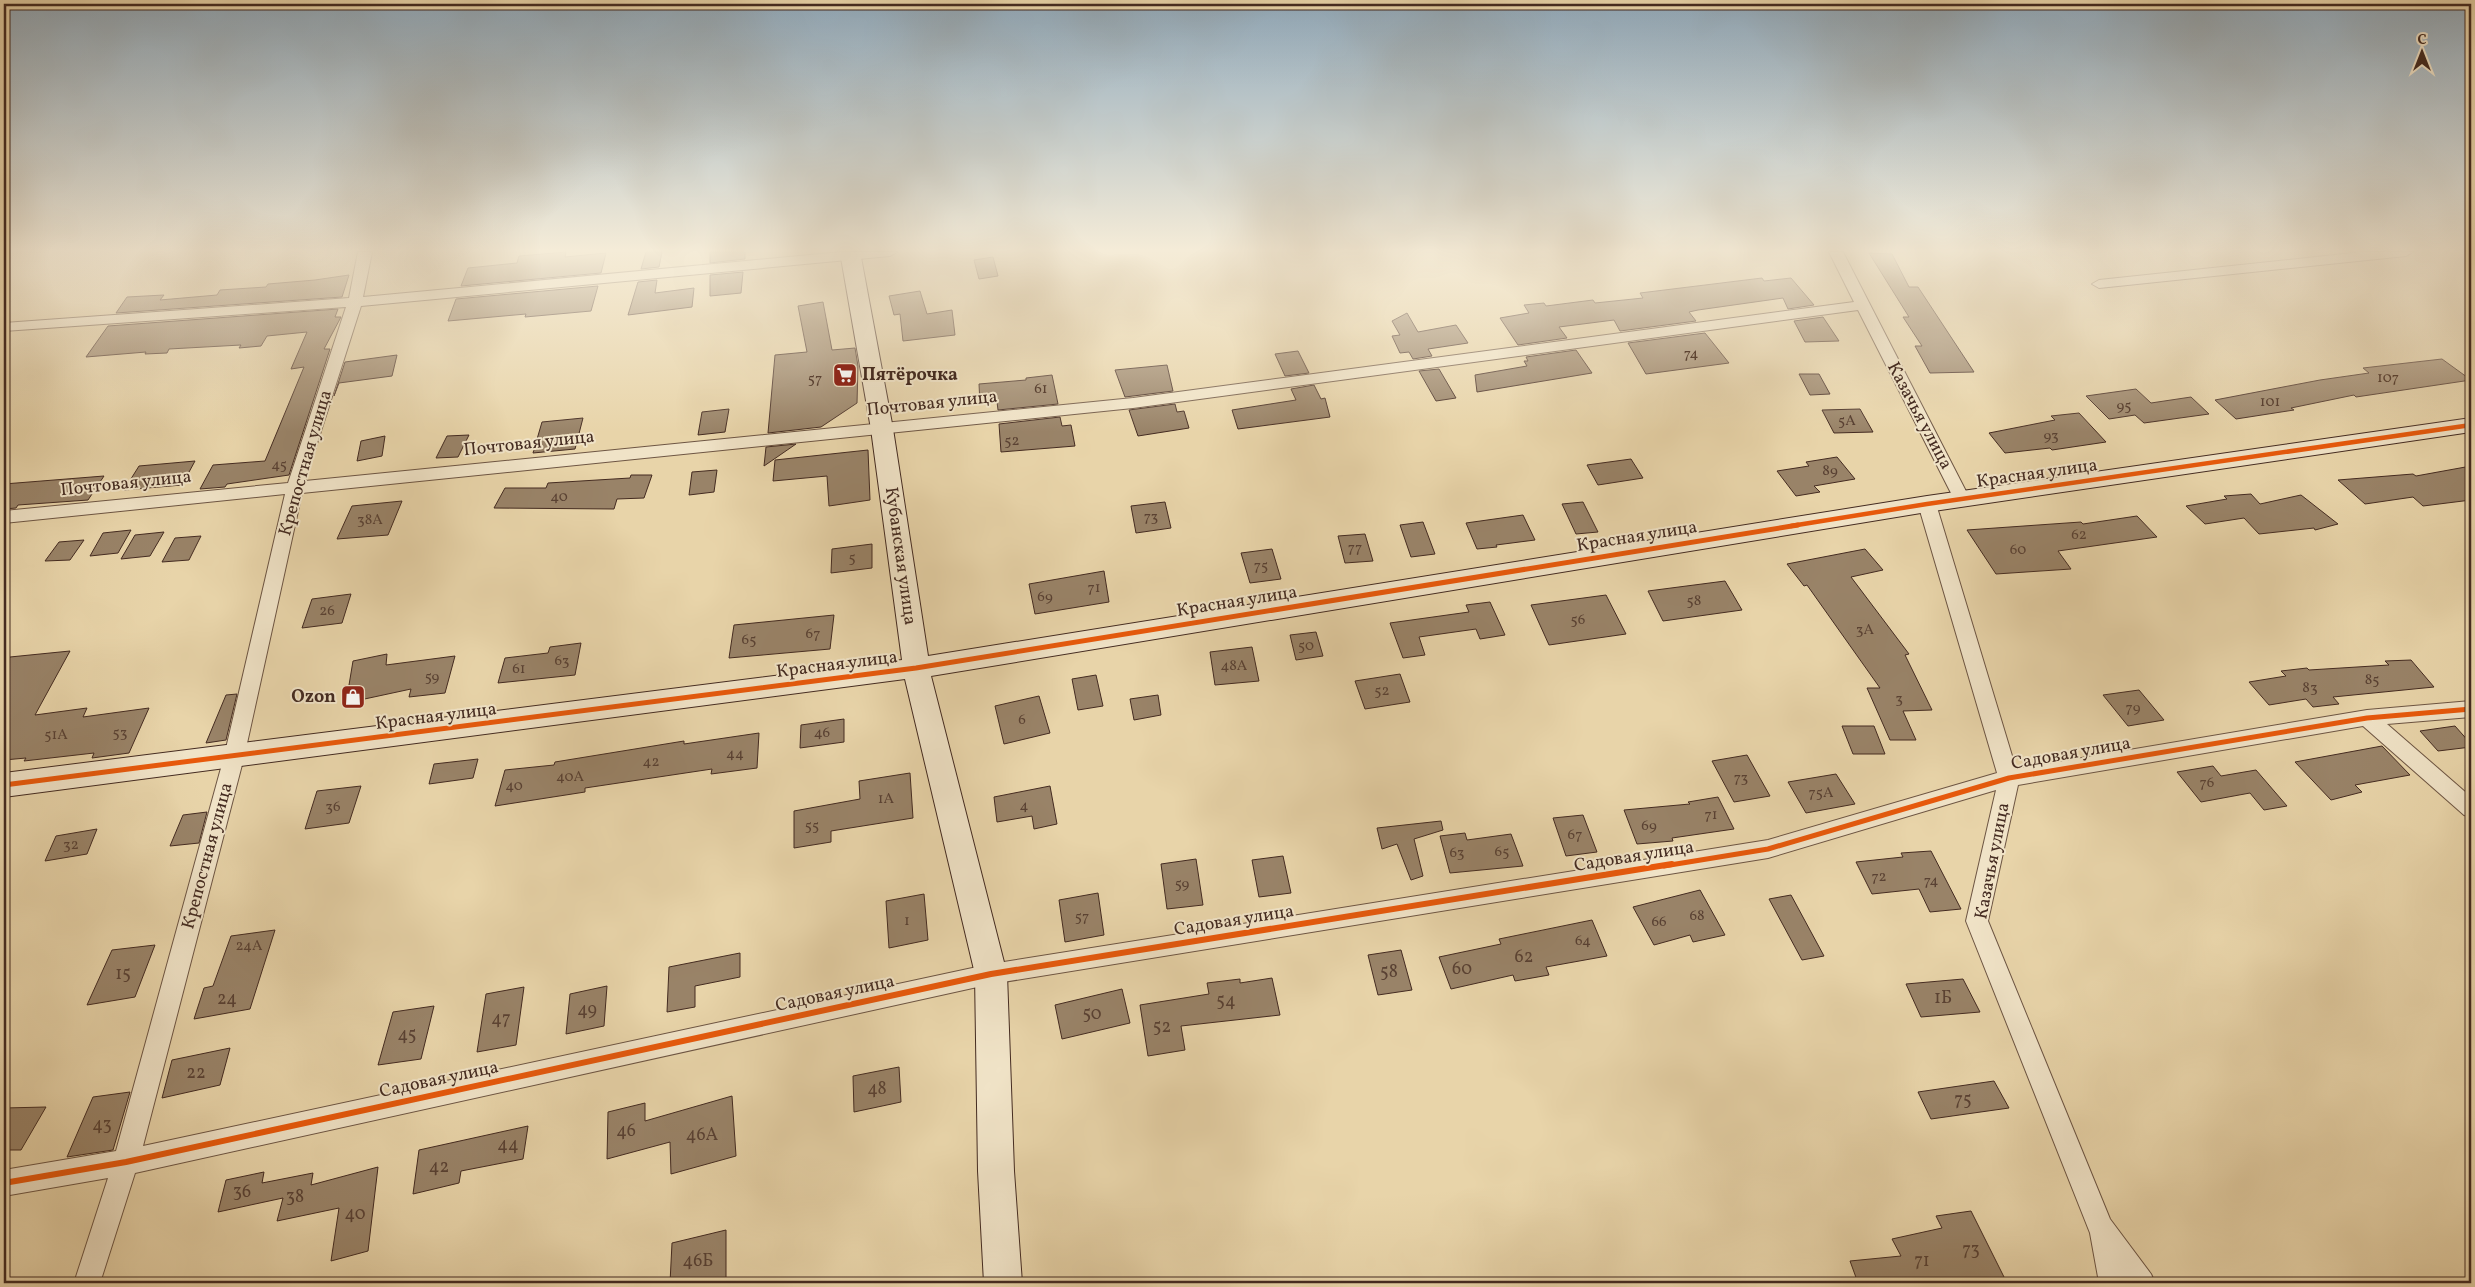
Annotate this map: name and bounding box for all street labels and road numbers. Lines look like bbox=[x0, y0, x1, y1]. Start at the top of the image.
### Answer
street label: Казачья улица bbox=[1880, 358, 1958, 474]
street label: Почтовая улица bbox=[865, 385, 999, 423]
street label: Крепостная улица bbox=[273, 387, 339, 539]
street label: Почтовая улица bbox=[462, 425, 596, 463]
street label: Красная улица bbox=[1975, 453, 2099, 495]
street label: Почтовая улица bbox=[59, 465, 193, 503]
street label: Кубанская улица bbox=[878, 485, 922, 627]
street label: Красная улица bbox=[1575, 515, 1699, 559]
street label: Красная улица bbox=[1175, 580, 1299, 624]
street label: Красная улица bbox=[775, 645, 899, 685]
street label: Красная улица bbox=[374, 697, 498, 737]
street label: Садовая улица bbox=[2009, 731, 2133, 777]
street label: Крепостная улица bbox=[176, 780, 240, 932]
street label: Казачья улица bbox=[1969, 800, 2017, 922]
street label: Садовая улица bbox=[1572, 835, 1696, 879]
street label: Садовая улица bbox=[1172, 899, 1296, 943]
street label: Садовая улица bbox=[773, 969, 897, 1019]
street label: Садовая улица bbox=[377, 1055, 501, 1105]

